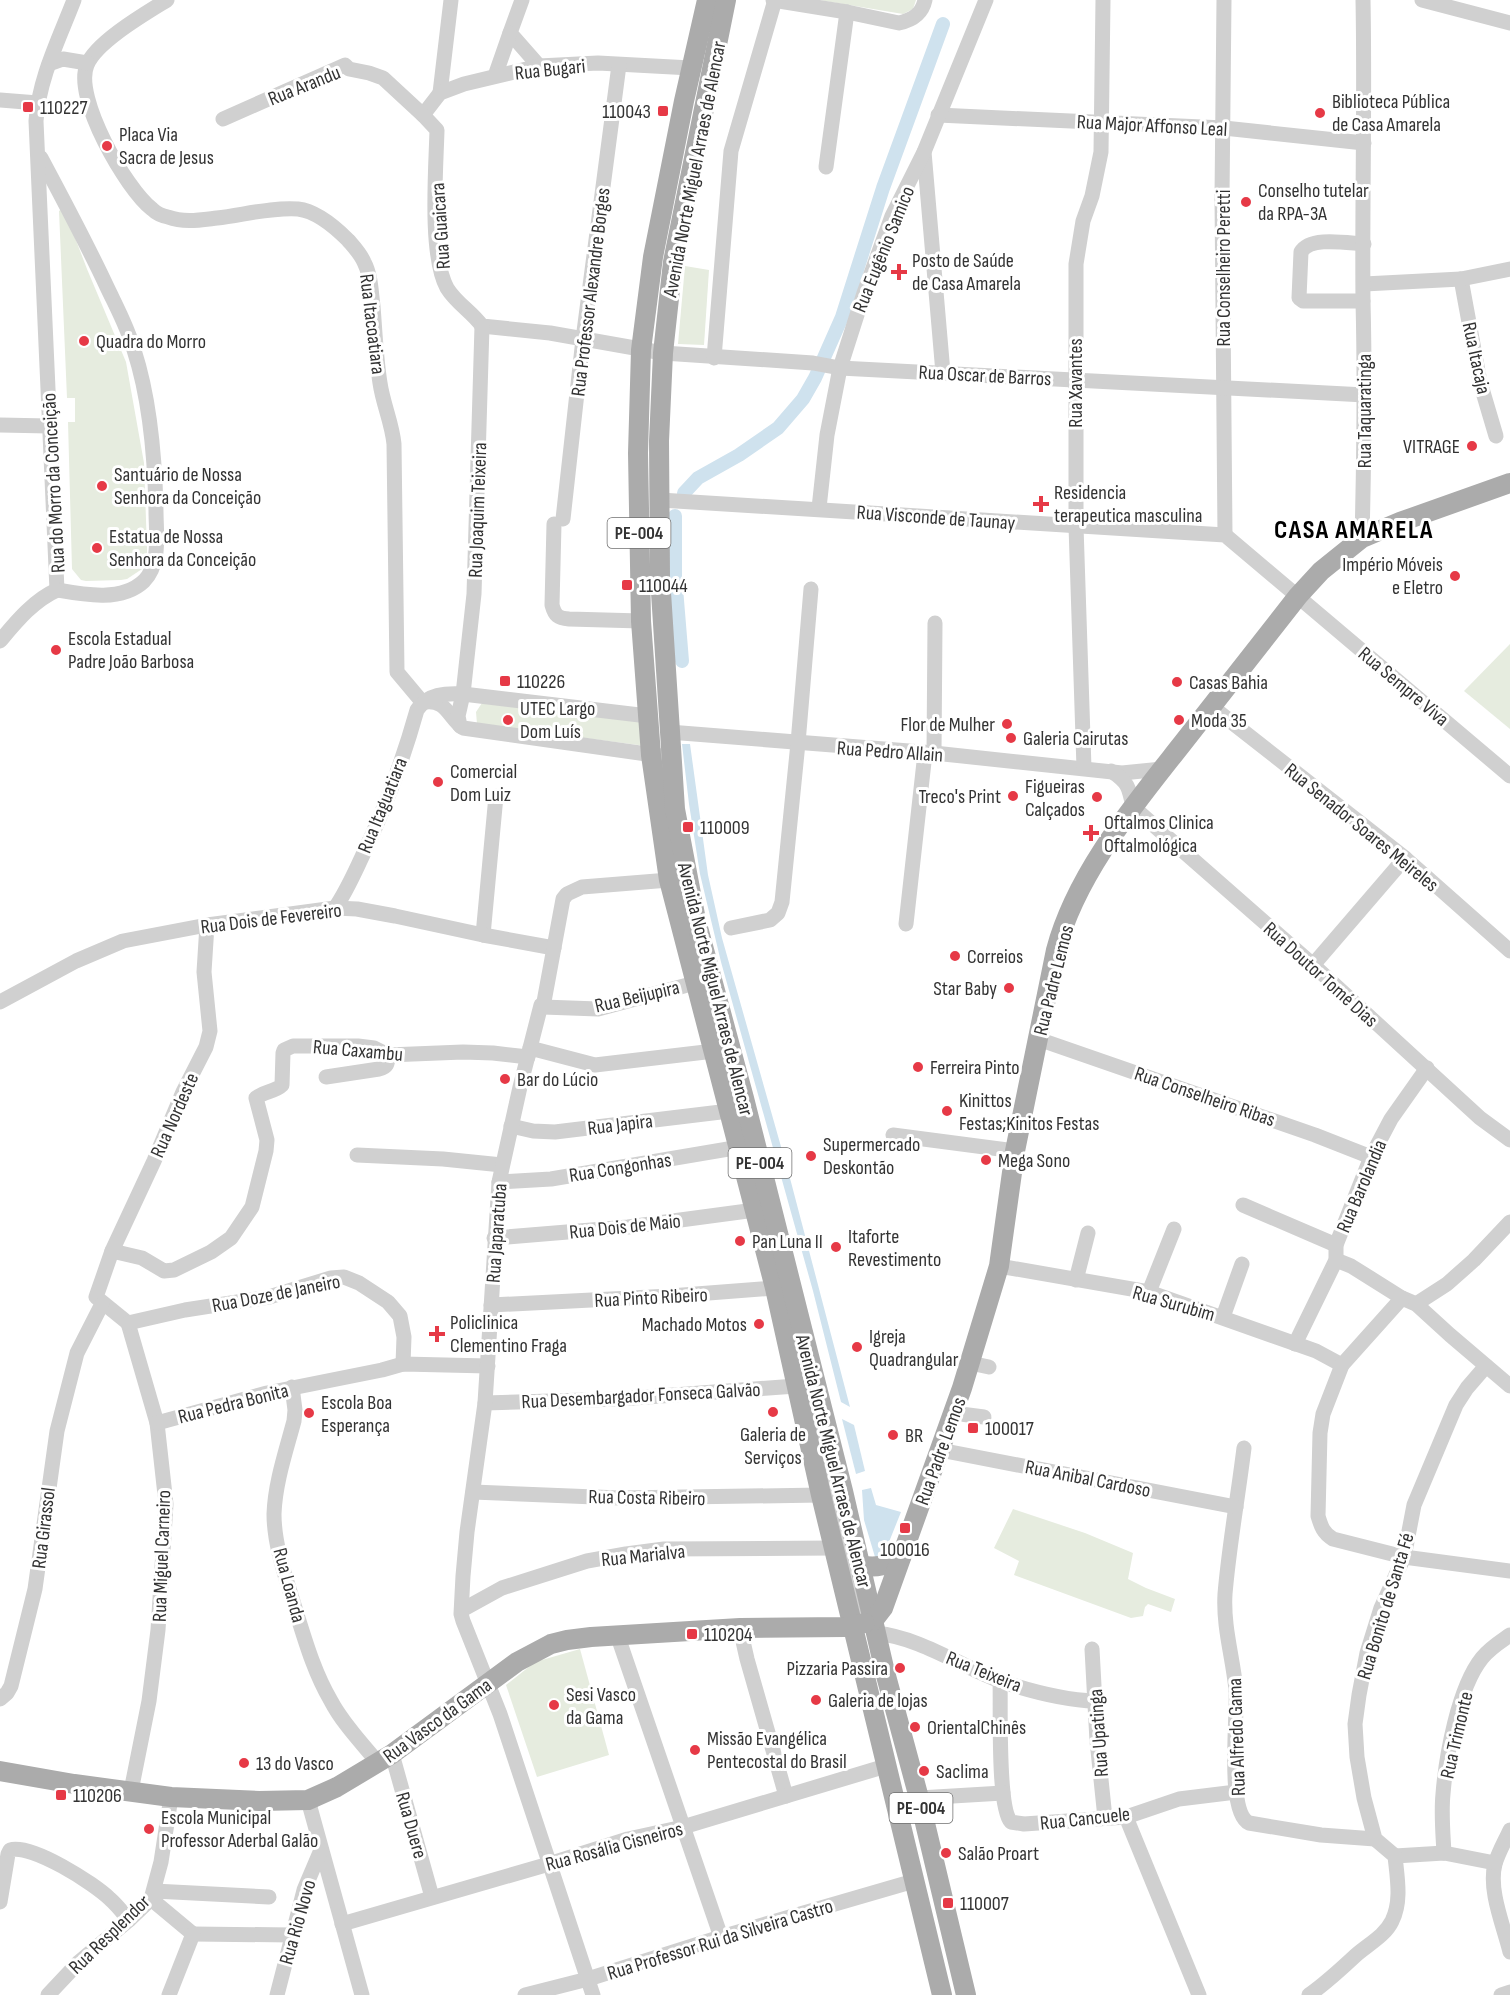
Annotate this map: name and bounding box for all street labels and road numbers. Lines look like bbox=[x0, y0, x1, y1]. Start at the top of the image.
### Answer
street label: Avenida Norte Miguel Arraes de Alencar bbox=[658, 39, 732, 300]
street label: Rua Bugari bbox=[514, 54, 586, 86]
street label: Rua Arandu bbox=[265, 61, 344, 111]
street label: Rua Major Affonso Leal bbox=[1076, 110, 1228, 142]
street label: Rua Guaicara bbox=[426, 182, 456, 270]
street label: Rua Eugênio Samico bbox=[848, 183, 920, 316]
street label: Rua Professor Alexandre Borges bbox=[566, 187, 616, 398]
street label: Rua Conselheiro Peretti bbox=[1212, 190, 1236, 346]
street label: Rua Itacoatiara bbox=[354, 273, 390, 376]
street label: Rua Itacaja bbox=[1457, 320, 1495, 396]
street label: Rua Xavantes bbox=[1064, 338, 1088, 428]
street label: Rua Taquaratinga bbox=[1353, 354, 1377, 468]
street label: Rua Oscar de Barros bbox=[918, 361, 1052, 391]
street label: Rua do Morro da Conceição bbox=[37, 392, 71, 574]
street label: Rua Joaquim Teixeira bbox=[464, 442, 492, 578]
street label: Rua Visconde de Taunay bbox=[856, 500, 1016, 536]
road number: PE-004 bbox=[608, 518, 670, 548]
street label: Rua Sempre Viva bbox=[1353, 642, 1453, 732]
street label: Rua Pedro Allain bbox=[836, 736, 944, 768]
street label: Rua Itaguatiara bbox=[353, 754, 413, 857]
street label: Rua Senador Soares Meireles bbox=[1279, 758, 1443, 897]
street label: Avenida Norte Miguel Arraes de Alencar bbox=[672, 859, 758, 1119]
street label: Rua Dois de Fevereiro bbox=[199, 898, 343, 940]
street label: Rua Doutor Tomé Dias bbox=[1258, 917, 1383, 1032]
street label: Rua Padre Lemos bbox=[1029, 923, 1079, 1038]
street label: Rua Beijupira bbox=[593, 976, 682, 1018]
street label: Rua Caxambu bbox=[312, 1035, 404, 1067]
street label: Rua Conselheiro Ribas bbox=[1131, 1062, 1278, 1132]
street label: Rua Nordeste bbox=[146, 1069, 204, 1161]
street label: Rua Japira bbox=[586, 1109, 654, 1141]
street label: Rua Barolandia bbox=[1332, 1136, 1392, 1236]
street label: Rua Congonhas bbox=[567, 1148, 673, 1188]
road number: PE-004 bbox=[728, 1148, 792, 1178]
street label: Rua Japaratuba bbox=[482, 1182, 512, 1284]
street label: Rua Dois de Maio bbox=[568, 1209, 682, 1245]
street label: Rua Doze de Janeiro bbox=[210, 1270, 342, 1318]
street label: Rua Surubim bbox=[1130, 1281, 1218, 1327]
street label: Rua Pinto Ribeiro bbox=[594, 1283, 708, 1313]
street label: Avenida Norte Miguel Arraes de Alencar bbox=[790, 1331, 876, 1591]
street label: Rua Desembargador Fonseca Galvão bbox=[521, 1378, 761, 1414]
street label: Rua Pedra Bonita bbox=[176, 1379, 291, 1429]
street label: Rua Padre Lemos bbox=[910, 1394, 972, 1508]
street label: Rua Anibal Cardoso bbox=[1023, 1455, 1153, 1503]
street label: Rua Costa Ribeiro bbox=[588, 1485, 706, 1511]
street label: Rua Girassol bbox=[27, 1486, 61, 1570]
street label: Rua Miguel Carneiro bbox=[148, 1490, 176, 1623]
street label: Rua Bonito de Santa Fé bbox=[1352, 1530, 1420, 1683]
street label: Rua Marialva bbox=[600, 1540, 686, 1572]
street label: Rua Loanda bbox=[268, 1545, 310, 1625]
street label: Rua Teixeira bbox=[942, 1646, 1025, 1698]
street label: Rua Vasco da Gama bbox=[379, 1673, 497, 1768]
street label: Rua Alfredo Gama bbox=[1223, 1677, 1251, 1796]
street label: Rua Upatinga bbox=[1084, 1688, 1114, 1778]
street label: Rua Trimonte bbox=[1435, 1689, 1479, 1781]
street label: Rua Duere bbox=[390, 1789, 432, 1861]
road number: PE-004 bbox=[890, 1793, 952, 1823]
street label: Rua Cancuele bbox=[1039, 1802, 1131, 1836]
street label: Rua Rosália Cisneiros bbox=[543, 1817, 686, 1877]
street label: Rua Rio Novo bbox=[274, 1877, 322, 1967]
street label: Rua Resplendor bbox=[64, 1890, 156, 1979]
street label: Rua Professor Rui da Silveira Castro bbox=[605, 1894, 836, 1986]

